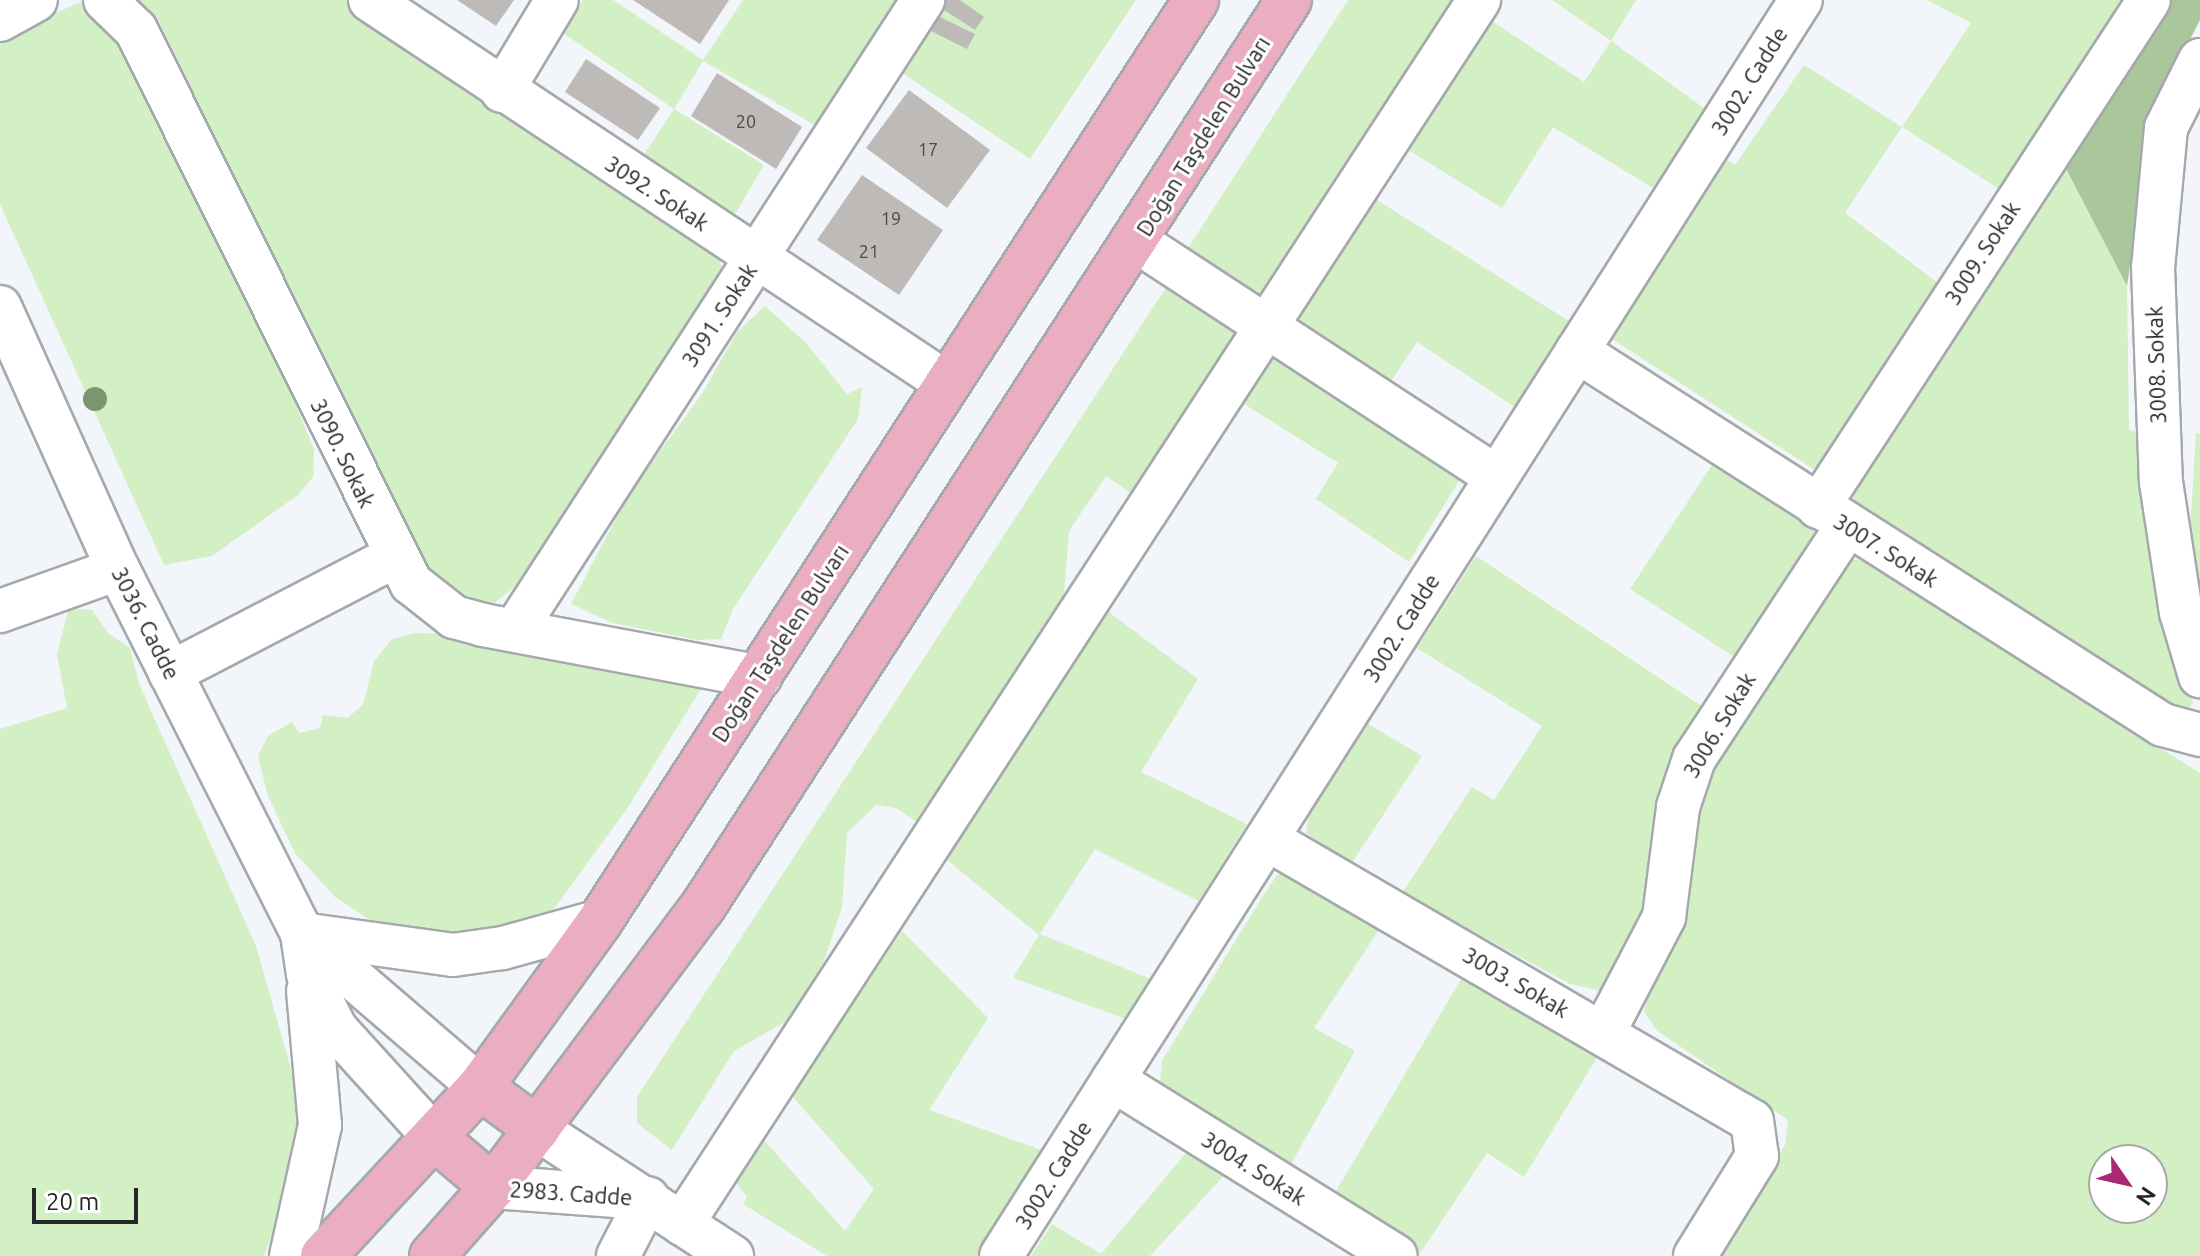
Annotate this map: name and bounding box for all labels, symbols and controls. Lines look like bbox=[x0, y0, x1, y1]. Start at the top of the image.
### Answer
street label: 3002. Cadde bbox=[1705, 22, 1793, 140]
street label: Doğan Taşdelen Bulvarı bbox=[1131, 31, 1275, 241]
house number: 20 bbox=[736, 110, 756, 132]
house number: 17 bbox=[918, 138, 938, 160]
street label: 3092. Sokak bbox=[600, 150, 714, 236]
street label: 3009. Sokak bbox=[1939, 196, 2025, 310]
house number: 19 bbox=[881, 207, 901, 229]
house number: 21 bbox=[859, 240, 879, 262]
street label: 3091. Sokak bbox=[676, 258, 762, 372]
street label: 3008. Sokak bbox=[2141, 306, 2171, 424]
street label: 3090. Sokak bbox=[305, 394, 381, 512]
street label: 3007. Sokak bbox=[1829, 508, 1943, 592]
street label: Doğan Taşdelen Bulvarı bbox=[706, 539, 854, 747]
street label: 3036. Cadde bbox=[106, 562, 186, 684]
street label: 3002. Cadde bbox=[1357, 569, 1445, 687]
street label: 3006. Sokak bbox=[1677, 668, 1761, 782]
street label: 3003. Sokak bbox=[1458, 941, 1574, 1023]
street label: 3002. Cadde bbox=[1009, 1116, 1097, 1234]
street label: 3004. Sokak bbox=[1197, 1126, 1311, 1210]
north arrow bbox=[2088, 1144, 2168, 1224]
scale bar bbox=[36, 1172, 142, 1222]
street label: 2983. Cadde bbox=[509, 1176, 633, 1210]
text: N bbox=[2132, 1183, 2162, 1210]
text: 20 m bbox=[46, 1188, 99, 1215]

